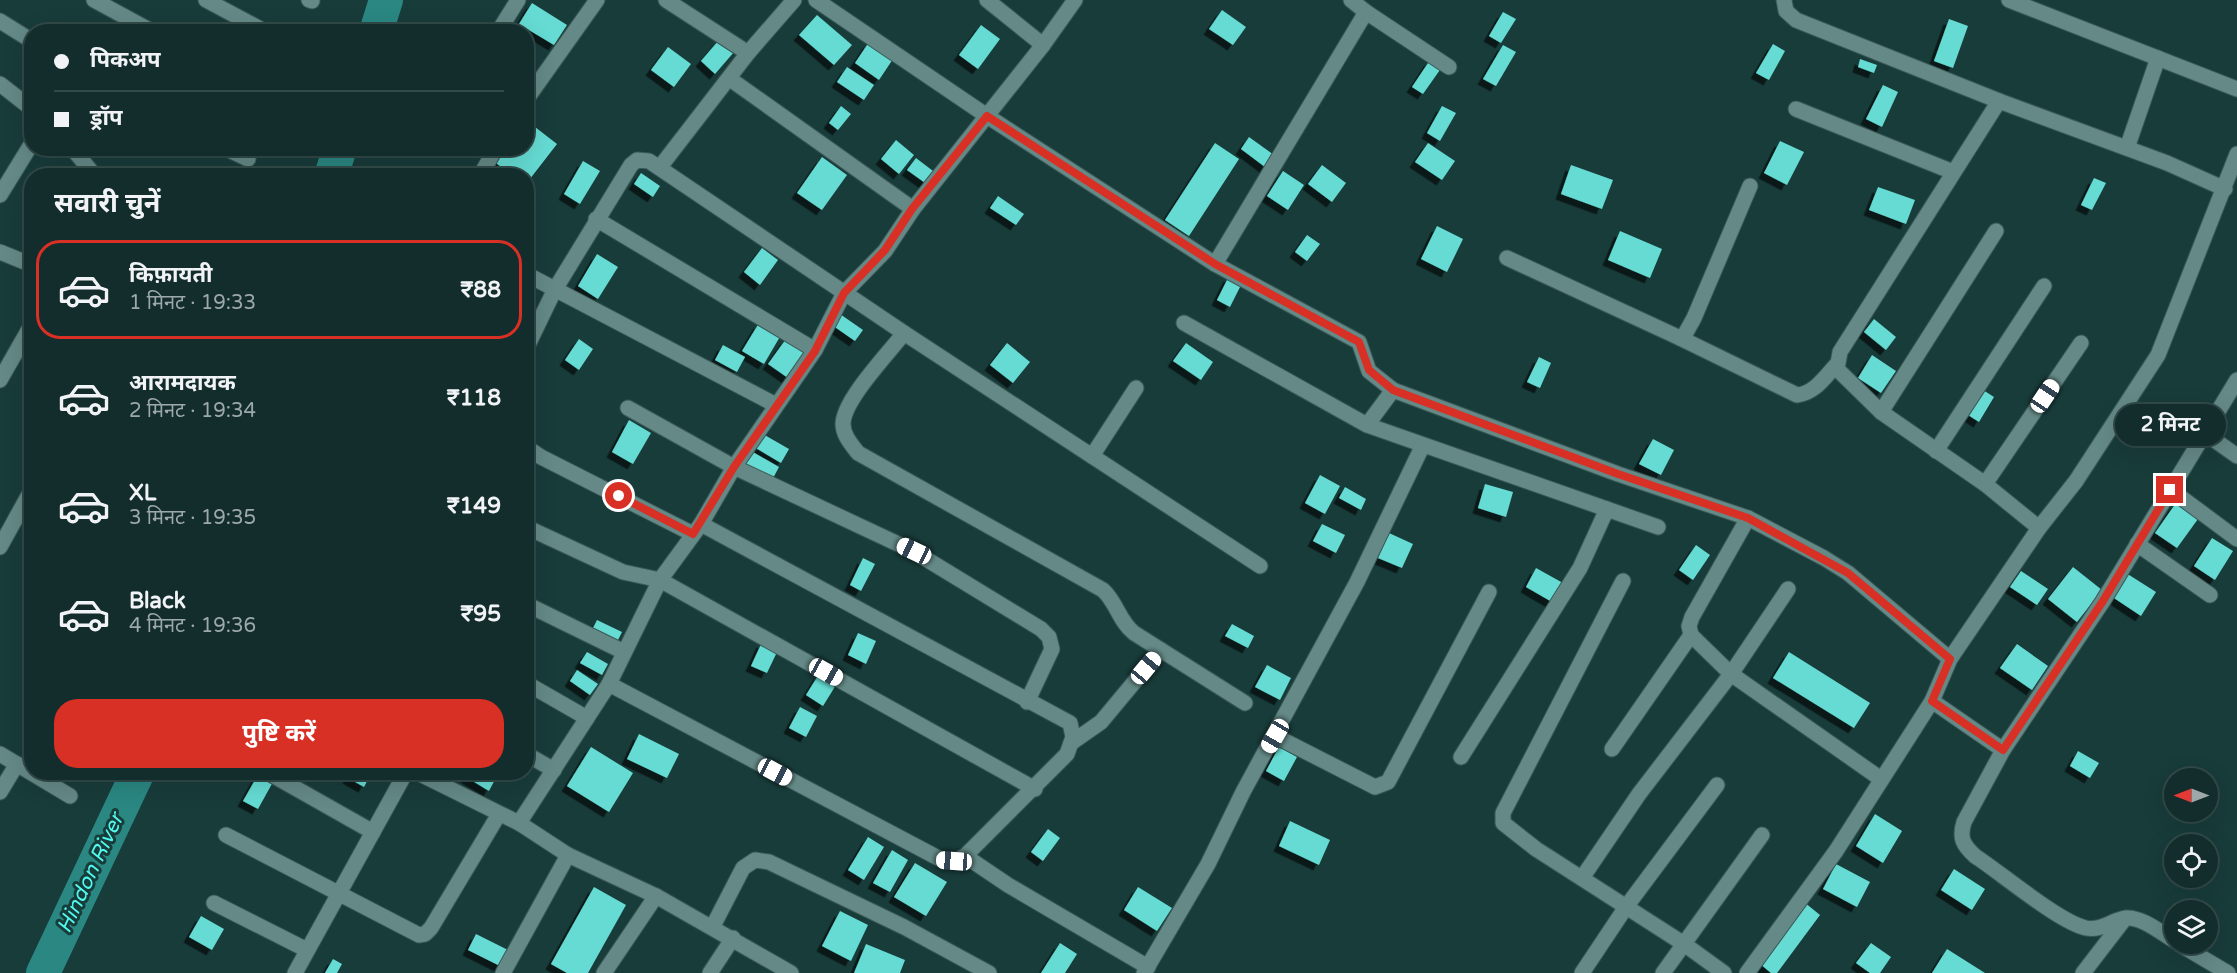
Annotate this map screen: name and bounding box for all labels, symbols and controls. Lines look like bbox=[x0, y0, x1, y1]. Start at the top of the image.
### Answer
text: पिकअप bbox=[90, 47, 161, 73]
text: ड्रॉप bbox=[90, 105, 123, 131]
text: सवारी चुनें bbox=[54, 187, 160, 220]
text: किफ़ायती bbox=[129, 262, 213, 288]
icon: car bbox=[57, 263, 111, 317]
text: ₹88 bbox=[460, 277, 501, 303]
text: 1 मिनट · 19:33 bbox=[129, 291, 256, 315]
text: आरामदायक bbox=[129, 370, 236, 396]
icon: car bbox=[57, 371, 111, 425]
car bbox=[2027, 376, 2063, 416]
text: ₹118 bbox=[447, 385, 501, 411]
text: 2 मिनट · 19:34 bbox=[129, 399, 256, 423]
callout: 2 मिनट bbox=[2114, 403, 2226, 445]
text: 2 मिनट bbox=[2141, 413, 2200, 437]
route end bbox=[2156, 476, 2183, 503]
icon: car bbox=[57, 479, 111, 533]
text: XL bbox=[129, 480, 156, 506]
route start bbox=[605, 482, 632, 509]
text: ₹149 bbox=[447, 493, 501, 519]
text: 3 मिनट · 19:35 bbox=[129, 506, 256, 530]
car bbox=[894, 535, 934, 567]
icon: car bbox=[57, 587, 111, 641]
text: Black bbox=[129, 588, 186, 614]
text: ₹95 bbox=[460, 601, 501, 627]
text: 4 मिनट · 19:36 bbox=[129, 614, 256, 638]
car bbox=[1128, 648, 1164, 688]
car bbox=[806, 655, 846, 689]
button: पुष्टि करें bbox=[54, 699, 504, 768]
car bbox=[1258, 716, 1292, 756]
car bbox=[755, 756, 795, 788]
north arrow bbox=[2164, 768, 2218, 822]
map controls bbox=[2164, 768, 2218, 954]
water label: Hindon River bbox=[52, 807, 130, 937]
button: locate bbox=[2164, 834, 2218, 888]
car bbox=[935, 851, 973, 871]
button: layers bbox=[2164, 900, 2218, 954]

